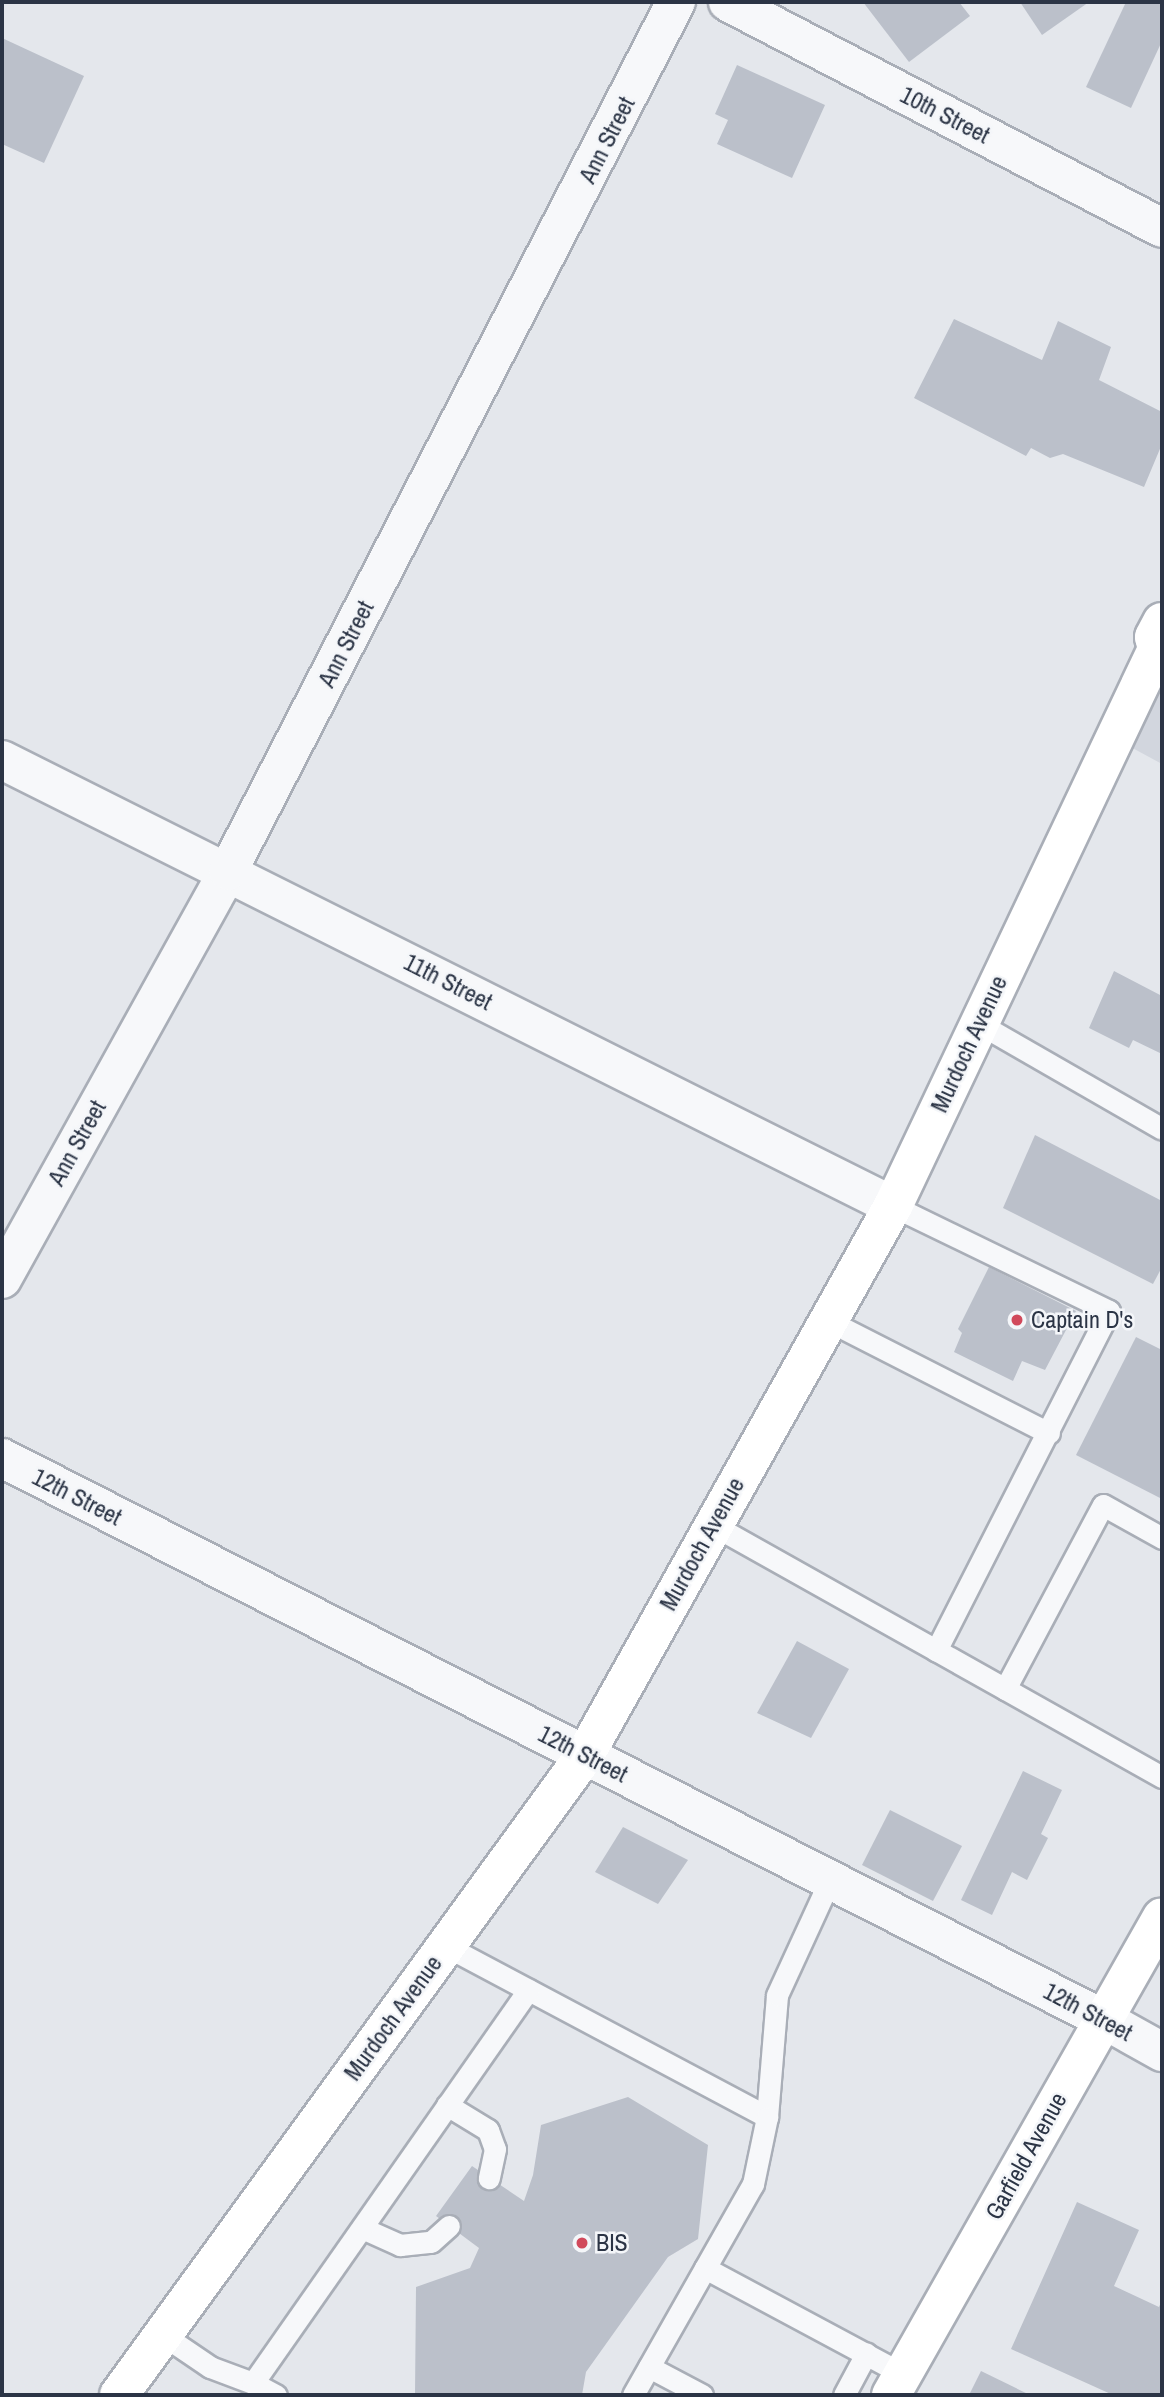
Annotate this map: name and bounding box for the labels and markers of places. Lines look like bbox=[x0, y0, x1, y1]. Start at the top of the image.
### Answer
place label: Captain D's bbox=[1031, 1306, 1133, 1334]
marker: Captain D's bbox=[1009, 1312, 1025, 1328]
place label: BIS bbox=[596, 2229, 628, 2257]
marker: BIS bbox=[574, 2235, 590, 2251]

